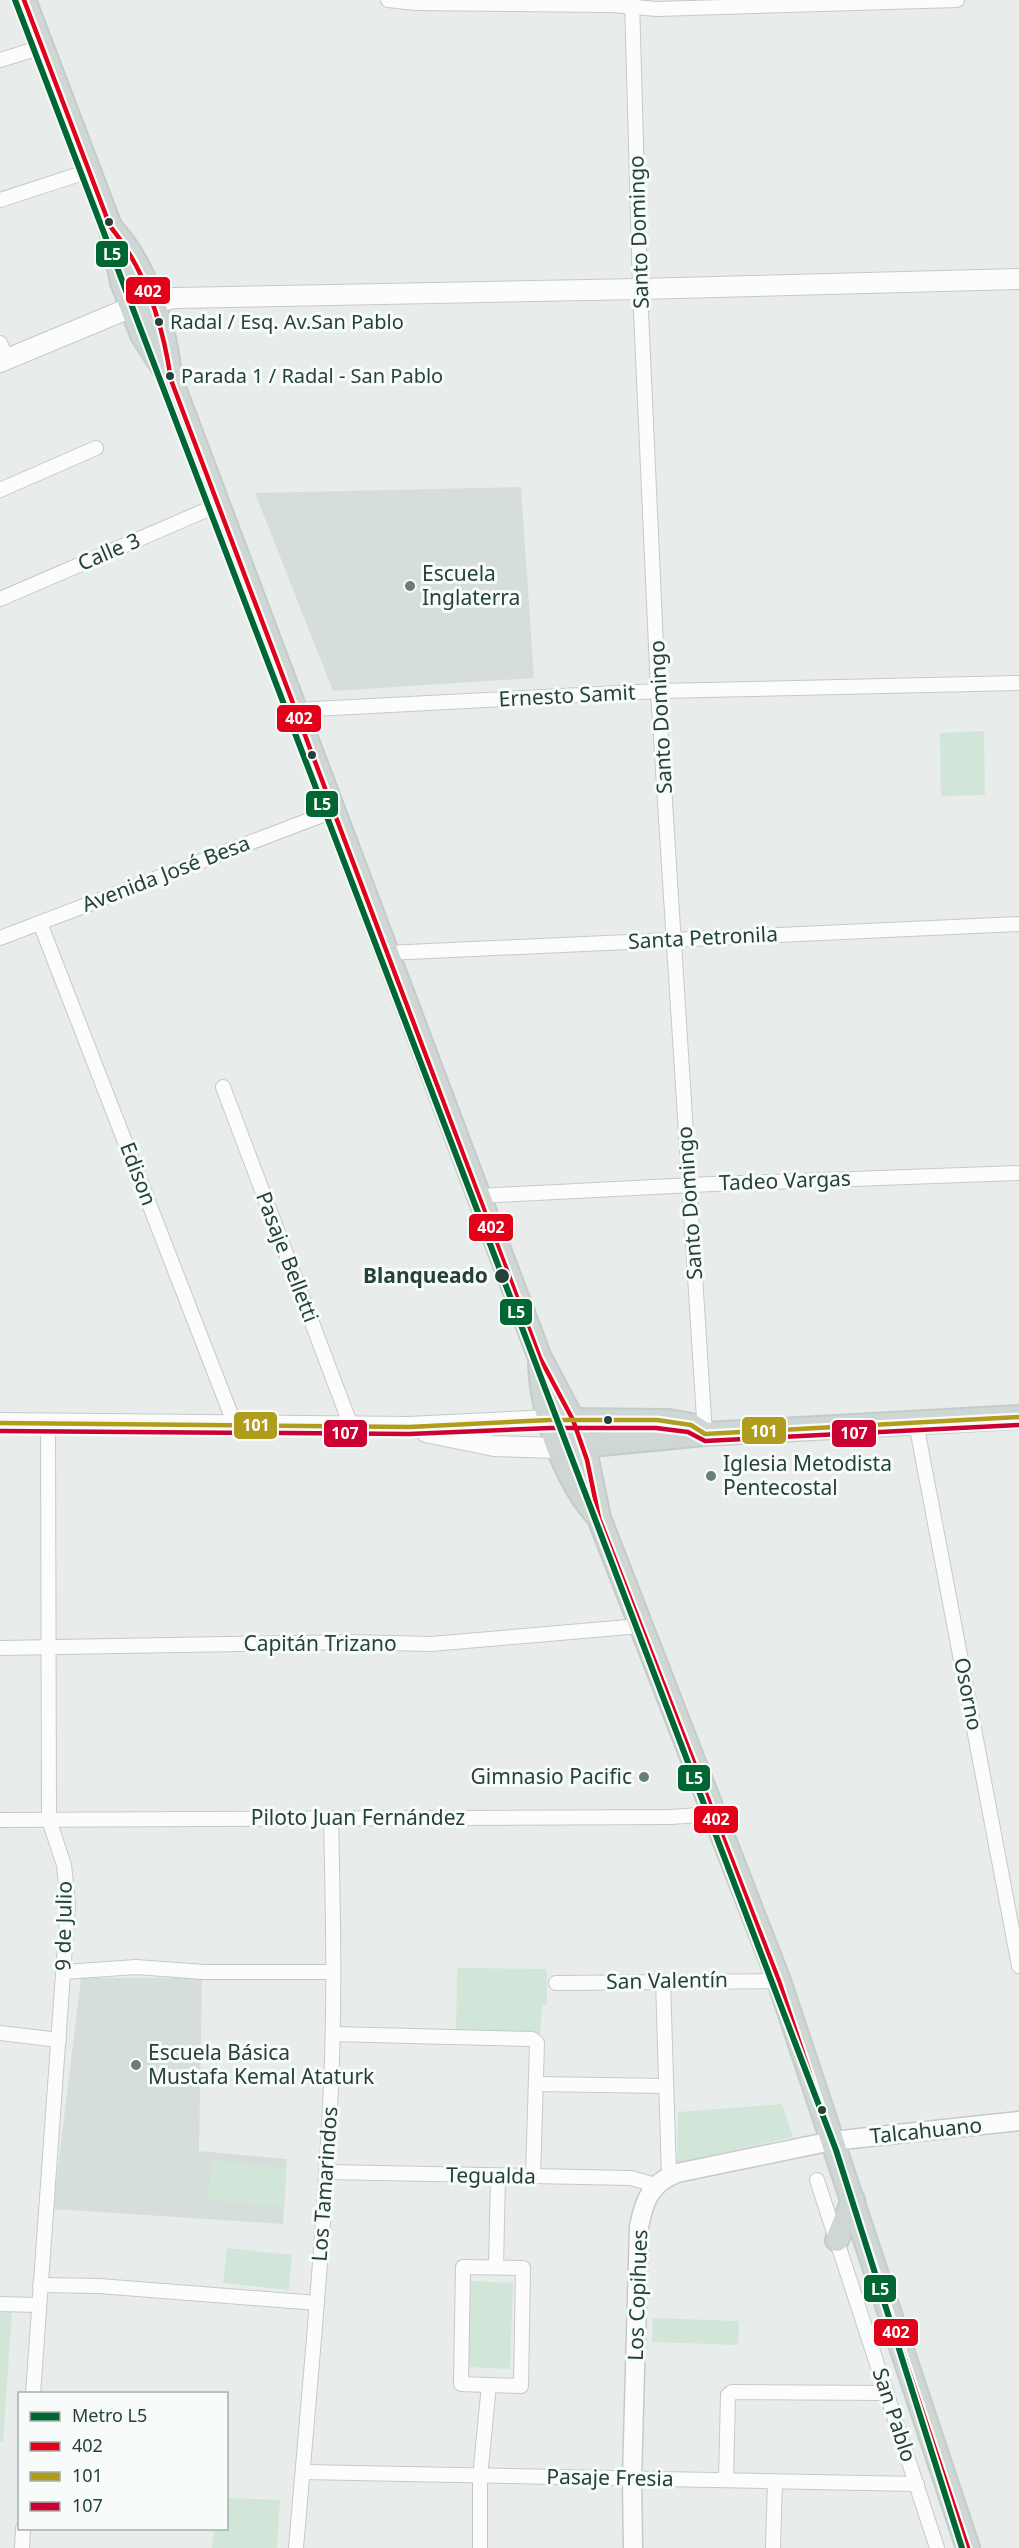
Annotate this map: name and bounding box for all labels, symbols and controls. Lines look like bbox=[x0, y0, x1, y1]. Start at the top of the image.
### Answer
street label: Santo Domingo bbox=[621, 155, 655, 309]
unlabelled marker bbox=[103, 216, 115, 228]
line badge: L5 bbox=[95, 240, 129, 268]
text: L5 bbox=[103, 243, 121, 265]
line badge: 402 bbox=[125, 276, 171, 305]
text: 402 bbox=[134, 280, 162, 302]
place label: Radal / Esq. Av.San Pablo bbox=[170, 308, 404, 335]
marker: Radal / Esq. Av.San Pablo bbox=[153, 316, 165, 328]
place label: Parada 1 / Radal - San Pablo bbox=[181, 362, 443, 389]
marker: Parada 1 / Radal - San Pablo bbox=[164, 370, 176, 382]
street label: Calle 3 bbox=[73, 525, 144, 577]
place label: Escuela Inglaterra bbox=[422, 559, 520, 611]
marker: Escuela Inglaterra bbox=[403, 579, 417, 593]
street label: Santo Domingo bbox=[642, 640, 678, 795]
street label: Ernesto Samit bbox=[498, 677, 636, 713]
line badge: 402 bbox=[276, 704, 322, 733]
text: 402 bbox=[285, 707, 313, 729]
unlabelled marker bbox=[306, 749, 318, 761]
line badge: L5 bbox=[305, 790, 339, 818]
text: L5 bbox=[313, 793, 331, 815]
street label: Avenida José Besa bbox=[78, 828, 254, 918]
street label: Santa Petronila bbox=[627, 919, 778, 955]
street label: Santo Domingo bbox=[670, 1125, 708, 1281]
street label: Edison bbox=[114, 1138, 164, 1209]
street label: Tadeo Vargas bbox=[719, 1164, 851, 1196]
street label: Pasaje Belletti bbox=[250, 1187, 326, 1326]
line badge: 402 bbox=[468, 1213, 514, 1242]
text: 402 bbox=[477, 1216, 505, 1238]
place label: Blanqueado bbox=[363, 1261, 488, 1289]
marker: Blanqueado bbox=[493, 1267, 511, 1285]
line badge: L5 bbox=[499, 1298, 533, 1326]
text: L5 bbox=[507, 1301, 525, 1323]
line badge: 101 bbox=[233, 1411, 278, 1440]
text: 101 bbox=[242, 1414, 270, 1436]
unlabelled marker bbox=[602, 1414, 614, 1426]
line badge: 101 bbox=[741, 1416, 787, 1445]
line badge: 107 bbox=[323, 1419, 368, 1448]
line badge: 107 bbox=[831, 1419, 877, 1448]
text: 101 bbox=[750, 1420, 778, 1442]
text: 107 bbox=[331, 1422, 359, 1444]
text: 107 bbox=[840, 1422, 868, 1444]
place label: Iglesia Metodista Pentecostal bbox=[723, 1449, 892, 1501]
marker: Iglesia Metodista Pentecostal bbox=[704, 1469, 718, 1483]
street label: Capitán Trizano bbox=[243, 1629, 397, 1657]
street label: Osorno bbox=[948, 1655, 990, 1733]
place label: Gimnasio Pacific bbox=[471, 1762, 632, 1790]
line badge: L5 bbox=[677, 1764, 711, 1792]
text: L5 bbox=[685, 1767, 703, 1789]
marker: Gimnasio Pacific bbox=[637, 1770, 651, 1784]
street label: Piloto Juan Fernández bbox=[251, 1803, 465, 1831]
line badge: 402 bbox=[693, 1805, 739, 1834]
text: 402 bbox=[702, 1808, 730, 1830]
street label: 9 de Julio bbox=[48, 1881, 78, 1971]
street label: San Valentín bbox=[606, 1965, 728, 1995]
place label: Escuela Básica Mustafa Kemal Ataturk bbox=[148, 2038, 375, 2090]
marker: Escuela Básica Mustafa Kemal Ataturk bbox=[129, 2058, 143, 2072]
unlabelled marker bbox=[816, 2104, 828, 2116]
street label: Los Tamarindos bbox=[305, 2106, 343, 2262]
street label: Talcahuano bbox=[868, 2110, 983, 2150]
street label: Tegualda bbox=[446, 2160, 536, 2190]
street label: Los Copihues bbox=[621, 2229, 653, 2361]
line badge: L5 bbox=[863, 2274, 897, 2303]
text: L5 bbox=[871, 2278, 889, 2300]
line badge: 402 bbox=[873, 2318, 919, 2347]
text: 402 bbox=[882, 2321, 910, 2343]
street label: San Pablo bbox=[867, 2364, 923, 2465]
legend bbox=[18, 2392, 228, 2530]
text: Metro L5 bbox=[72, 2403, 147, 2427]
text: 402 bbox=[72, 2433, 103, 2457]
street label: Pasaje Fresia bbox=[546, 2462, 674, 2492]
text: 101 bbox=[72, 2463, 103, 2487]
text: 107 bbox=[72, 2493, 103, 2517]

